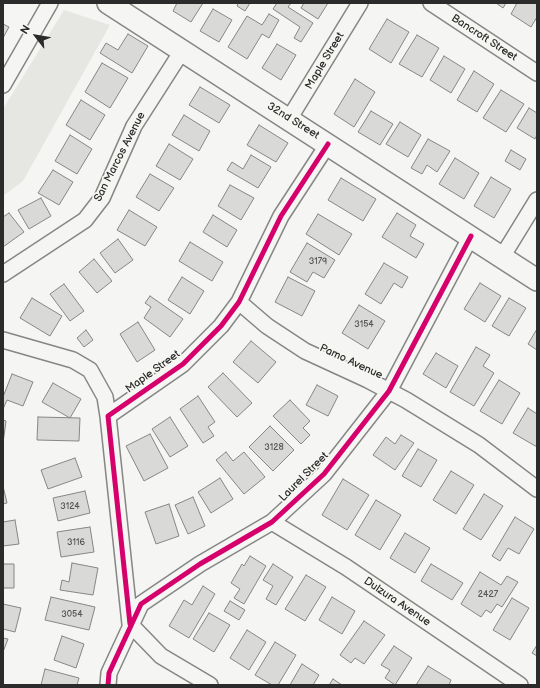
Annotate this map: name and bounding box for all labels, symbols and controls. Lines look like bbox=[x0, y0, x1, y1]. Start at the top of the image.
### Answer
street label: Bancroft Street bbox=[449, 12, 519, 64]
north arrow bbox=[16, 16, 56, 56]
text: N bbox=[18, 23, 33, 36]
street label: Maple Street bbox=[303, 30, 347, 92]
street label: 32nd Street bbox=[265, 100, 321, 142]
street label: San Marcos Avenue bbox=[92, 110, 148, 204]
house number: 3179 bbox=[309, 257, 327, 267]
house number: 3154 bbox=[354, 320, 374, 330]
street label: Pamo Avenue bbox=[317, 342, 385, 382]
street label: Maple Street bbox=[123, 348, 183, 396]
house number: 3128 bbox=[264, 443, 284, 453]
street label: Laurel Street bbox=[277, 450, 331, 504]
house number: 3124 bbox=[60, 502, 80, 512]
house number: 3116 bbox=[67, 538, 85, 548]
street label: Dulzura Avenue bbox=[361, 575, 433, 629]
house number: 2427 bbox=[478, 590, 498, 600]
house number: 3054 bbox=[61, 610, 83, 620]

